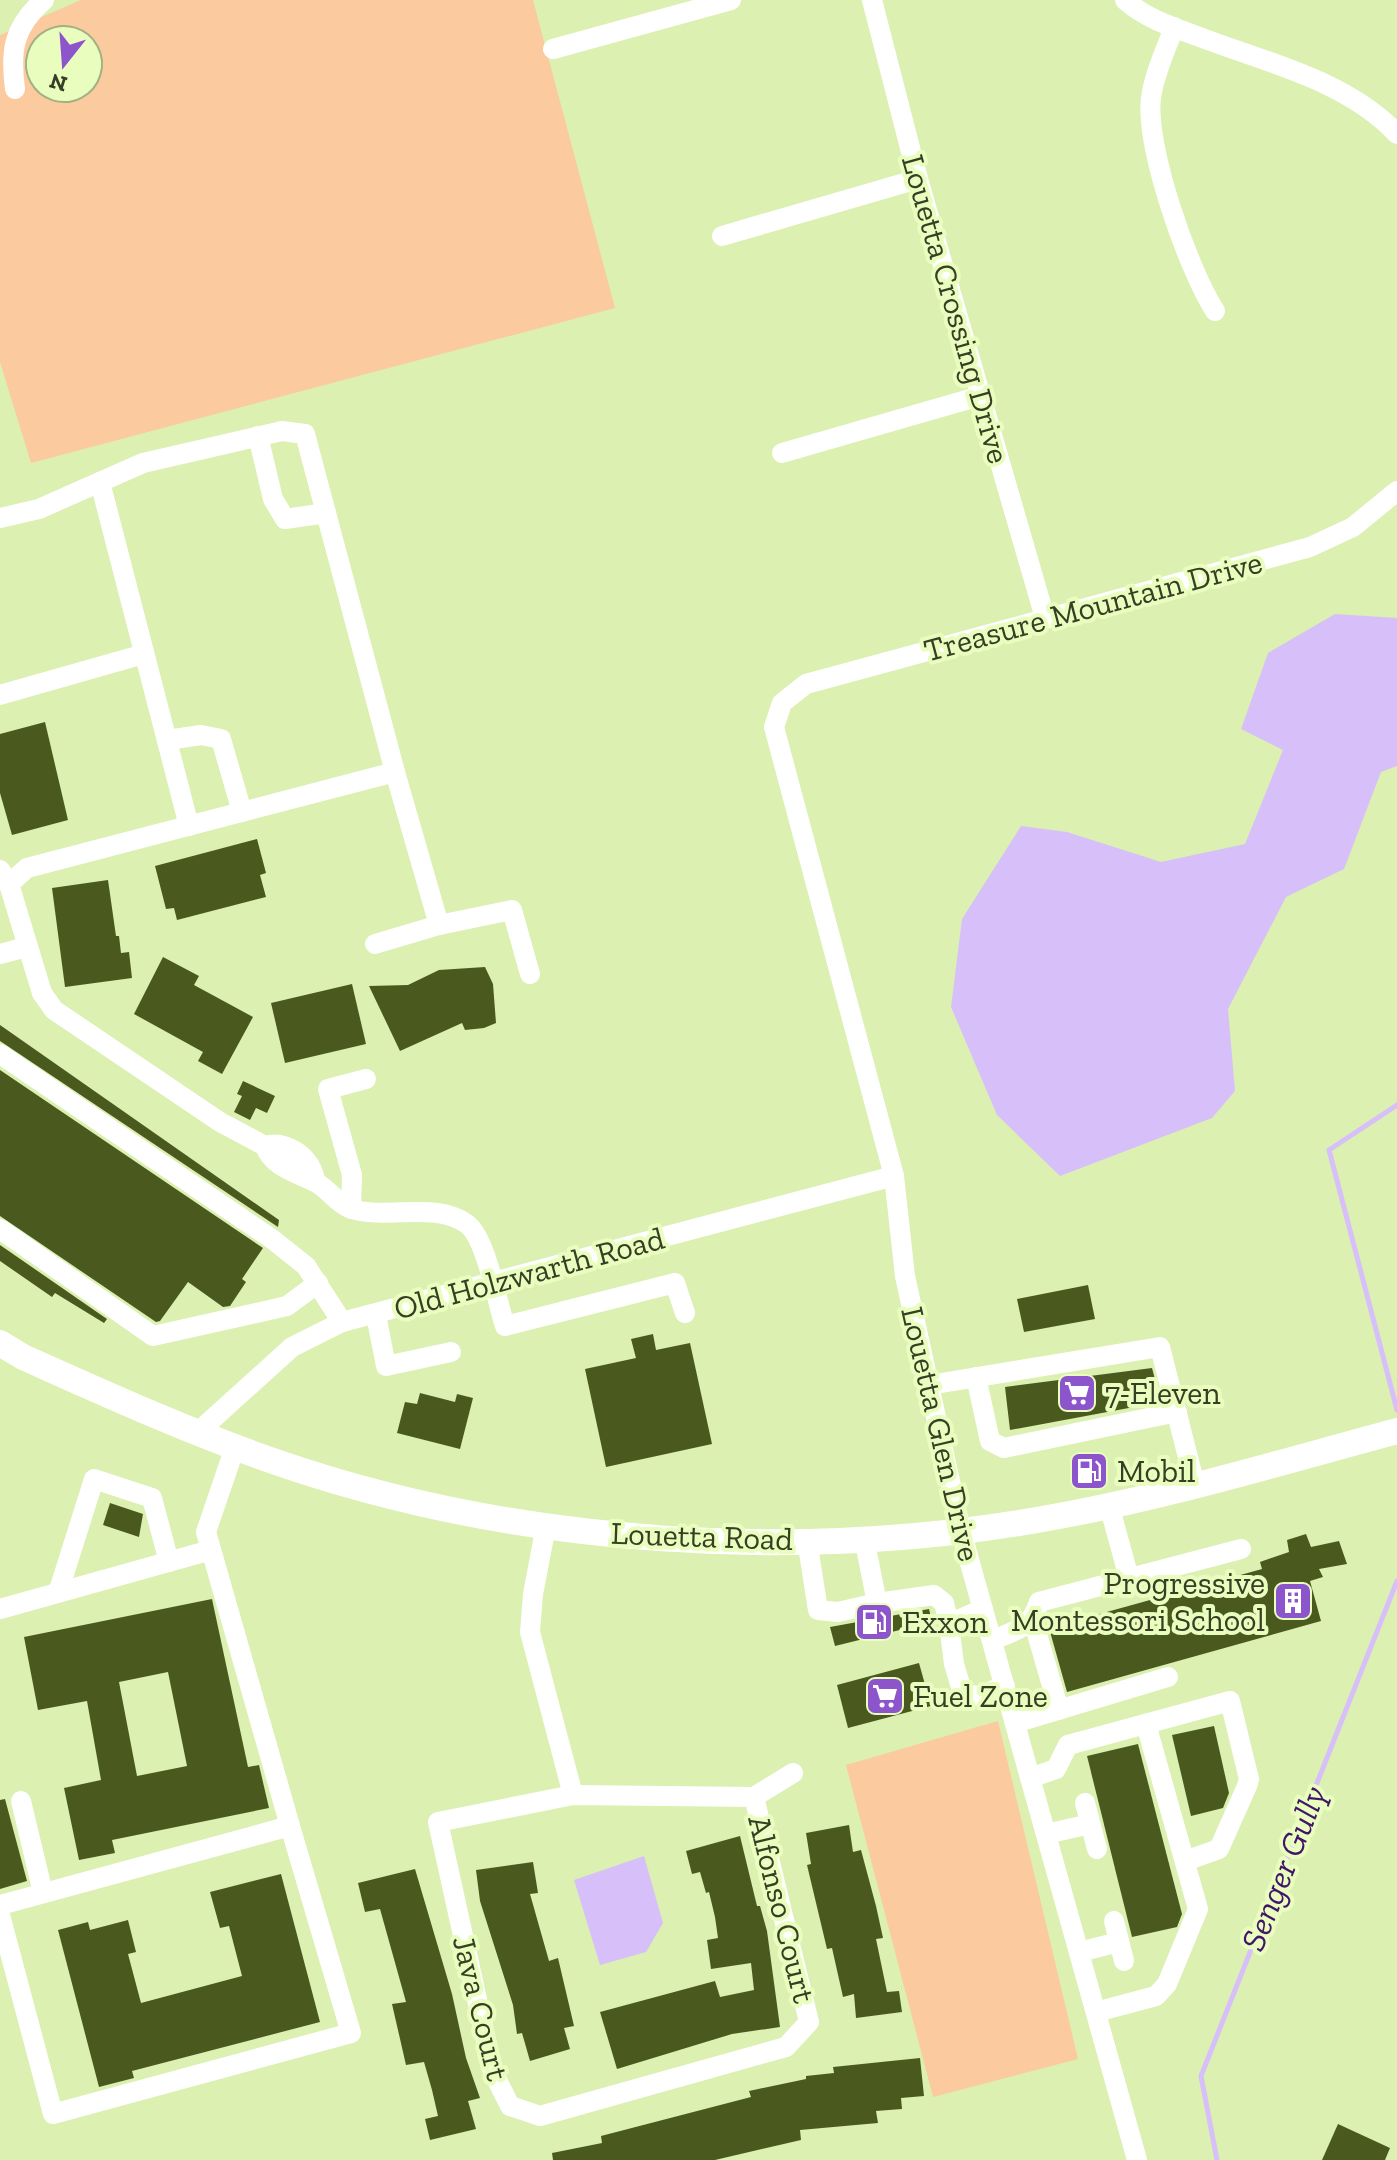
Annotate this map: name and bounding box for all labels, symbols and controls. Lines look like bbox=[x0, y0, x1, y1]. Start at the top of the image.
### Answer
north arrow bbox=[24, 24, 104, 104]
text: N bbox=[46, 67, 70, 98]
street label: Louetta Crossing Drive bbox=[894, 150, 1018, 468]
street label: Treasure Mountain Drive bbox=[920, 543, 1266, 669]
street label: Old Holzwarth Road bbox=[390, 1219, 669, 1327]
street label: Louetta Glen Drive bbox=[893, 1303, 989, 1565]
supermarket icon: 7-Eleven bbox=[1056, 1372, 1098, 1414]
place label: 7-Eleven bbox=[1105, 1374, 1221, 1412]
fuel station icon: Mobil bbox=[1068, 1450, 1110, 1492]
place label: Mobil bbox=[1117, 1452, 1195, 1490]
street label: Louetta Road bbox=[610, 1514, 794, 1558]
place label: Progressive Montessori School bbox=[1011, 1564, 1265, 1639]
building icon: Progressive Montessori School bbox=[1272, 1580, 1314, 1622]
fuel station icon: Exxon bbox=[853, 1601, 895, 1643]
place label: Exxon bbox=[902, 1603, 989, 1641]
supermarket icon: Fuel Zone bbox=[864, 1675, 906, 1717]
place label: Fuel Zone bbox=[913, 1677, 1048, 1715]
water label: Senger Gully bbox=[1232, 1780, 1335, 1957]
street label: Alfonso Court bbox=[740, 1811, 824, 2007]
street label: Java Court bbox=[445, 1932, 517, 2084]

